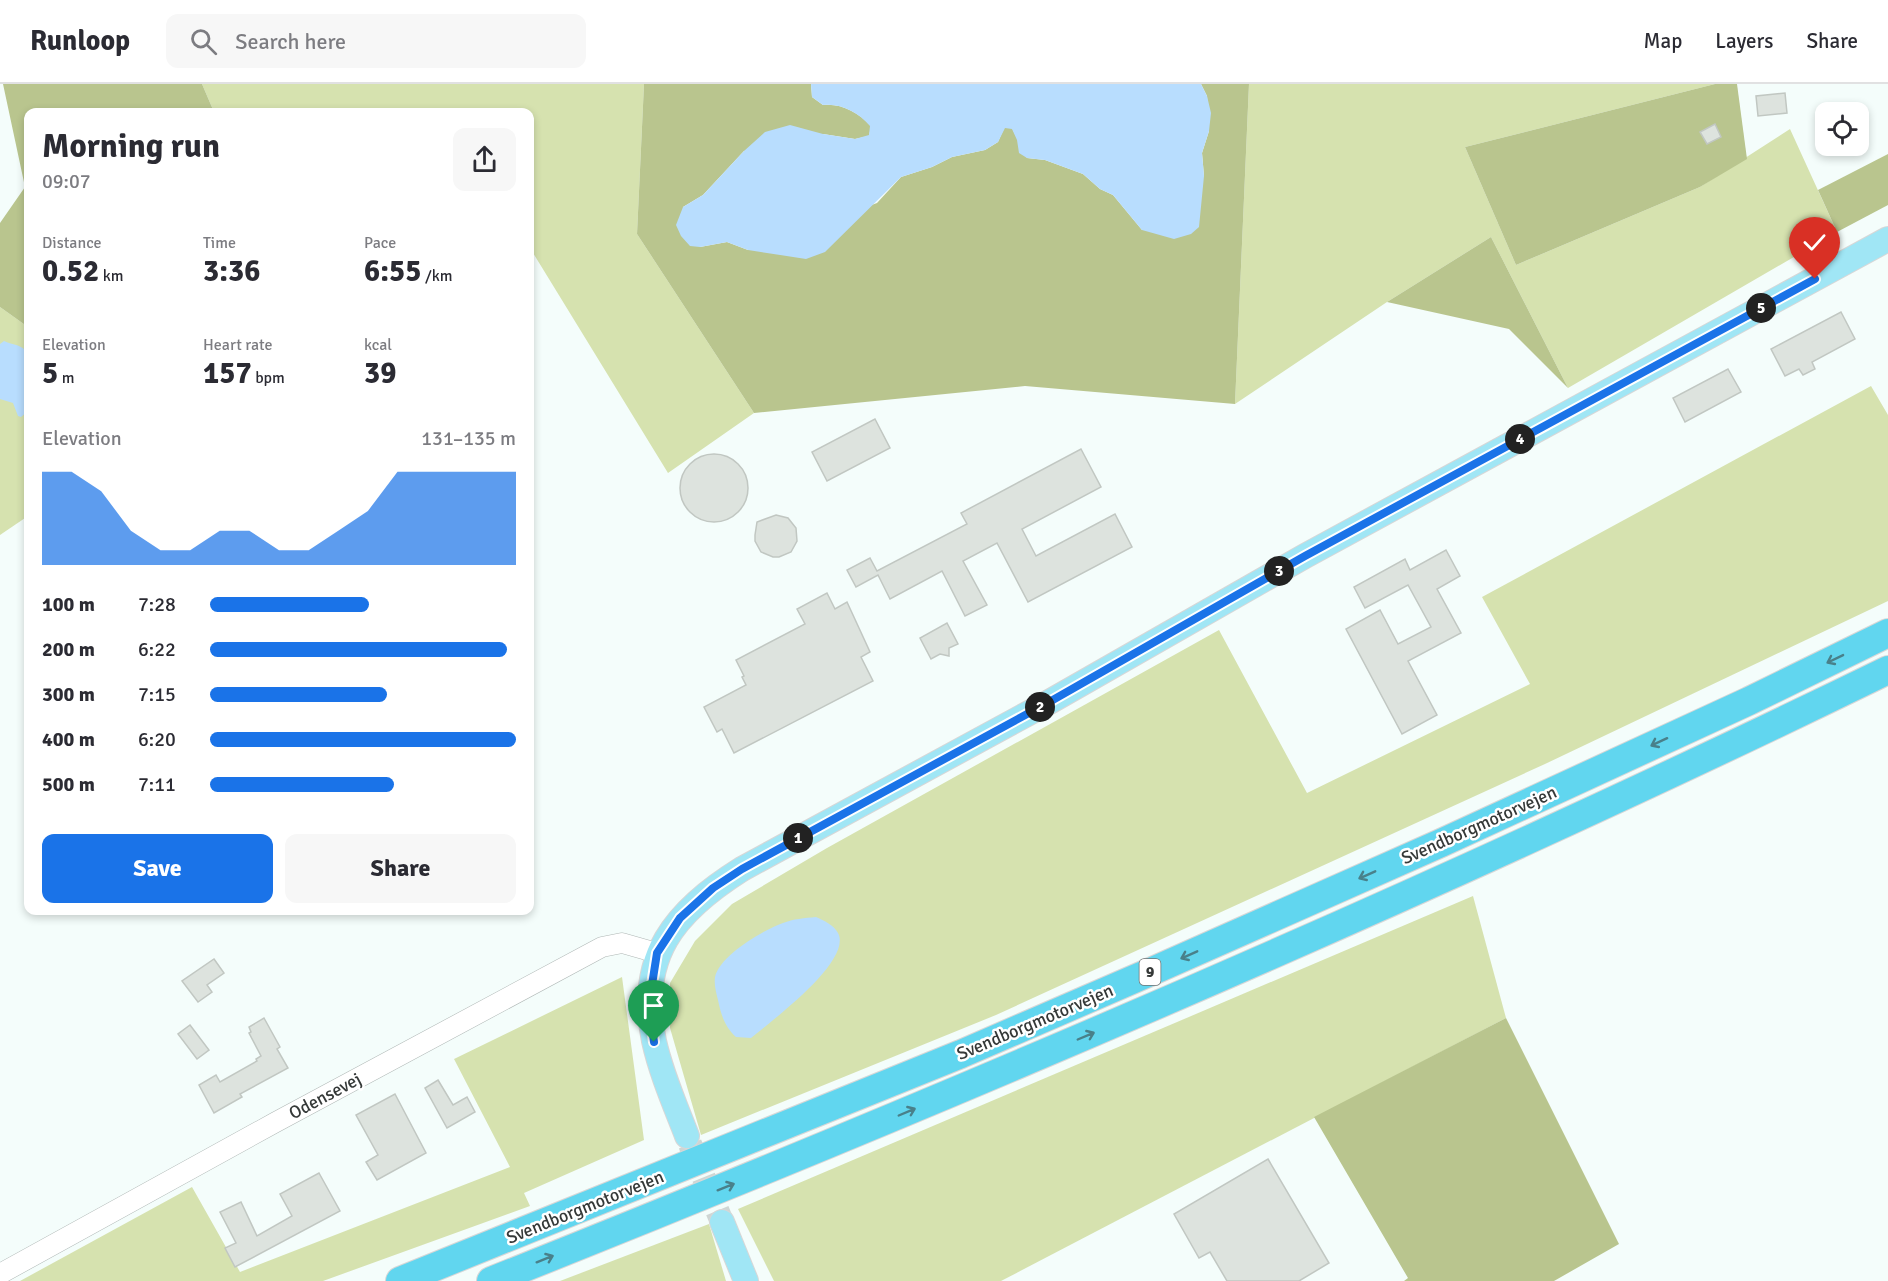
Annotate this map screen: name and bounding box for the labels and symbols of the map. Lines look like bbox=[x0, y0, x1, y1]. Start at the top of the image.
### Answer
pin bbox=[1789, 217, 1840, 279]
pin: 5 bbox=[1746, 293, 1776, 323]
pin: 4 bbox=[1505, 424, 1535, 454]
pin: 3 bbox=[1264, 556, 1294, 586]
one-way arrow bbox=[1827, 653, 1845, 665]
pin: 2 bbox=[1025, 692, 1055, 722]
one-way arrow bbox=[1651, 737, 1669, 749]
street label: Svendborgmotorvejen bbox=[1398, 781, 1560, 869]
pin: 1 bbox=[783, 823, 813, 853]
one-way arrow bbox=[1359, 870, 1377, 882]
one-way arrow bbox=[1181, 950, 1199, 961]
road number: 9 bbox=[1140, 959, 1160, 985]
street label: Svendborgmotorvejen bbox=[953, 979, 1117, 1065]
pin bbox=[628, 980, 679, 1042]
one-way arrow bbox=[1077, 1030, 1095, 1041]
street label: Odensevej bbox=[285, 1068, 365, 1124]
one-way arrow bbox=[897, 1106, 915, 1117]
street label: Svendborgmotorvejen bbox=[503, 1165, 667, 1249]
one-way arrow bbox=[717, 1181, 735, 1192]
one-way arrow bbox=[536, 1253, 554, 1264]

